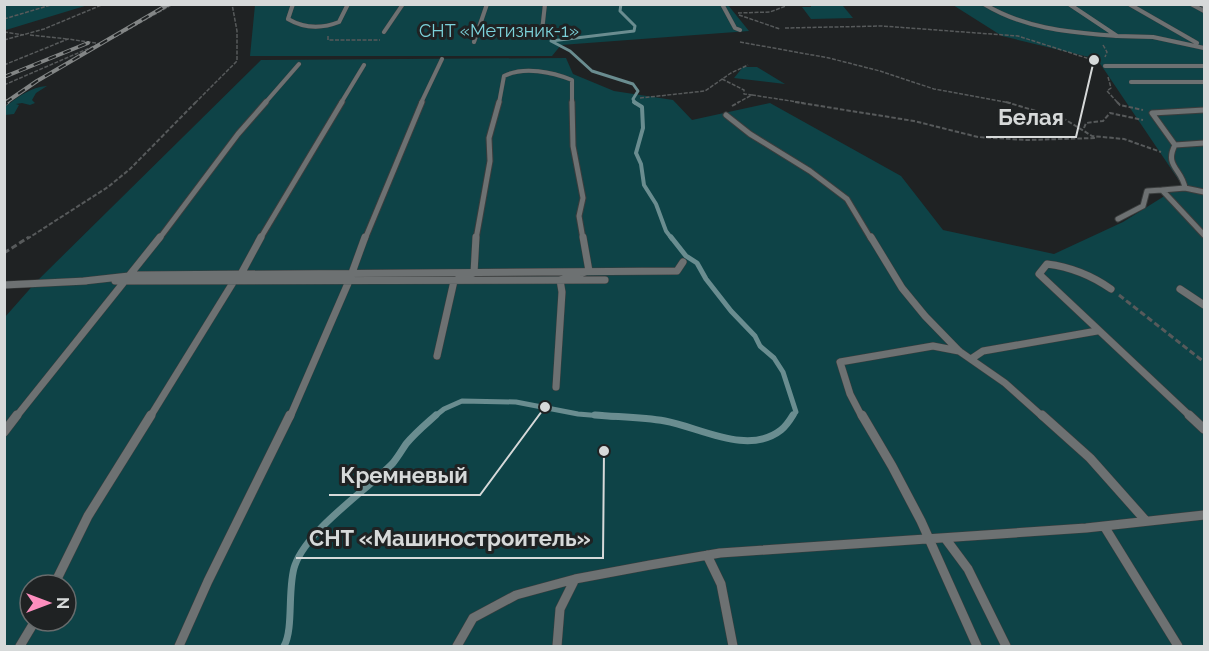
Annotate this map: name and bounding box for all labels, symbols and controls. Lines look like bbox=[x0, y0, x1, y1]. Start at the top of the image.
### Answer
park label: СНТ «Метизник-1» bbox=[419, 20, 579, 41]
callout: Белая bbox=[986, 97, 1076, 137]
text: Белая bbox=[998, 104, 1064, 130]
callout: Кремневый bbox=[329, 455, 480, 495]
text: Кремневый bbox=[340, 462, 468, 488]
callout: СНТ «Машиностроитель» bbox=[296, 518, 603, 558]
text: СНТ «Машиностроитель» bbox=[309, 525, 591, 551]
north arrow bbox=[18, 573, 78, 633]
text: N bbox=[53, 597, 72, 609]

